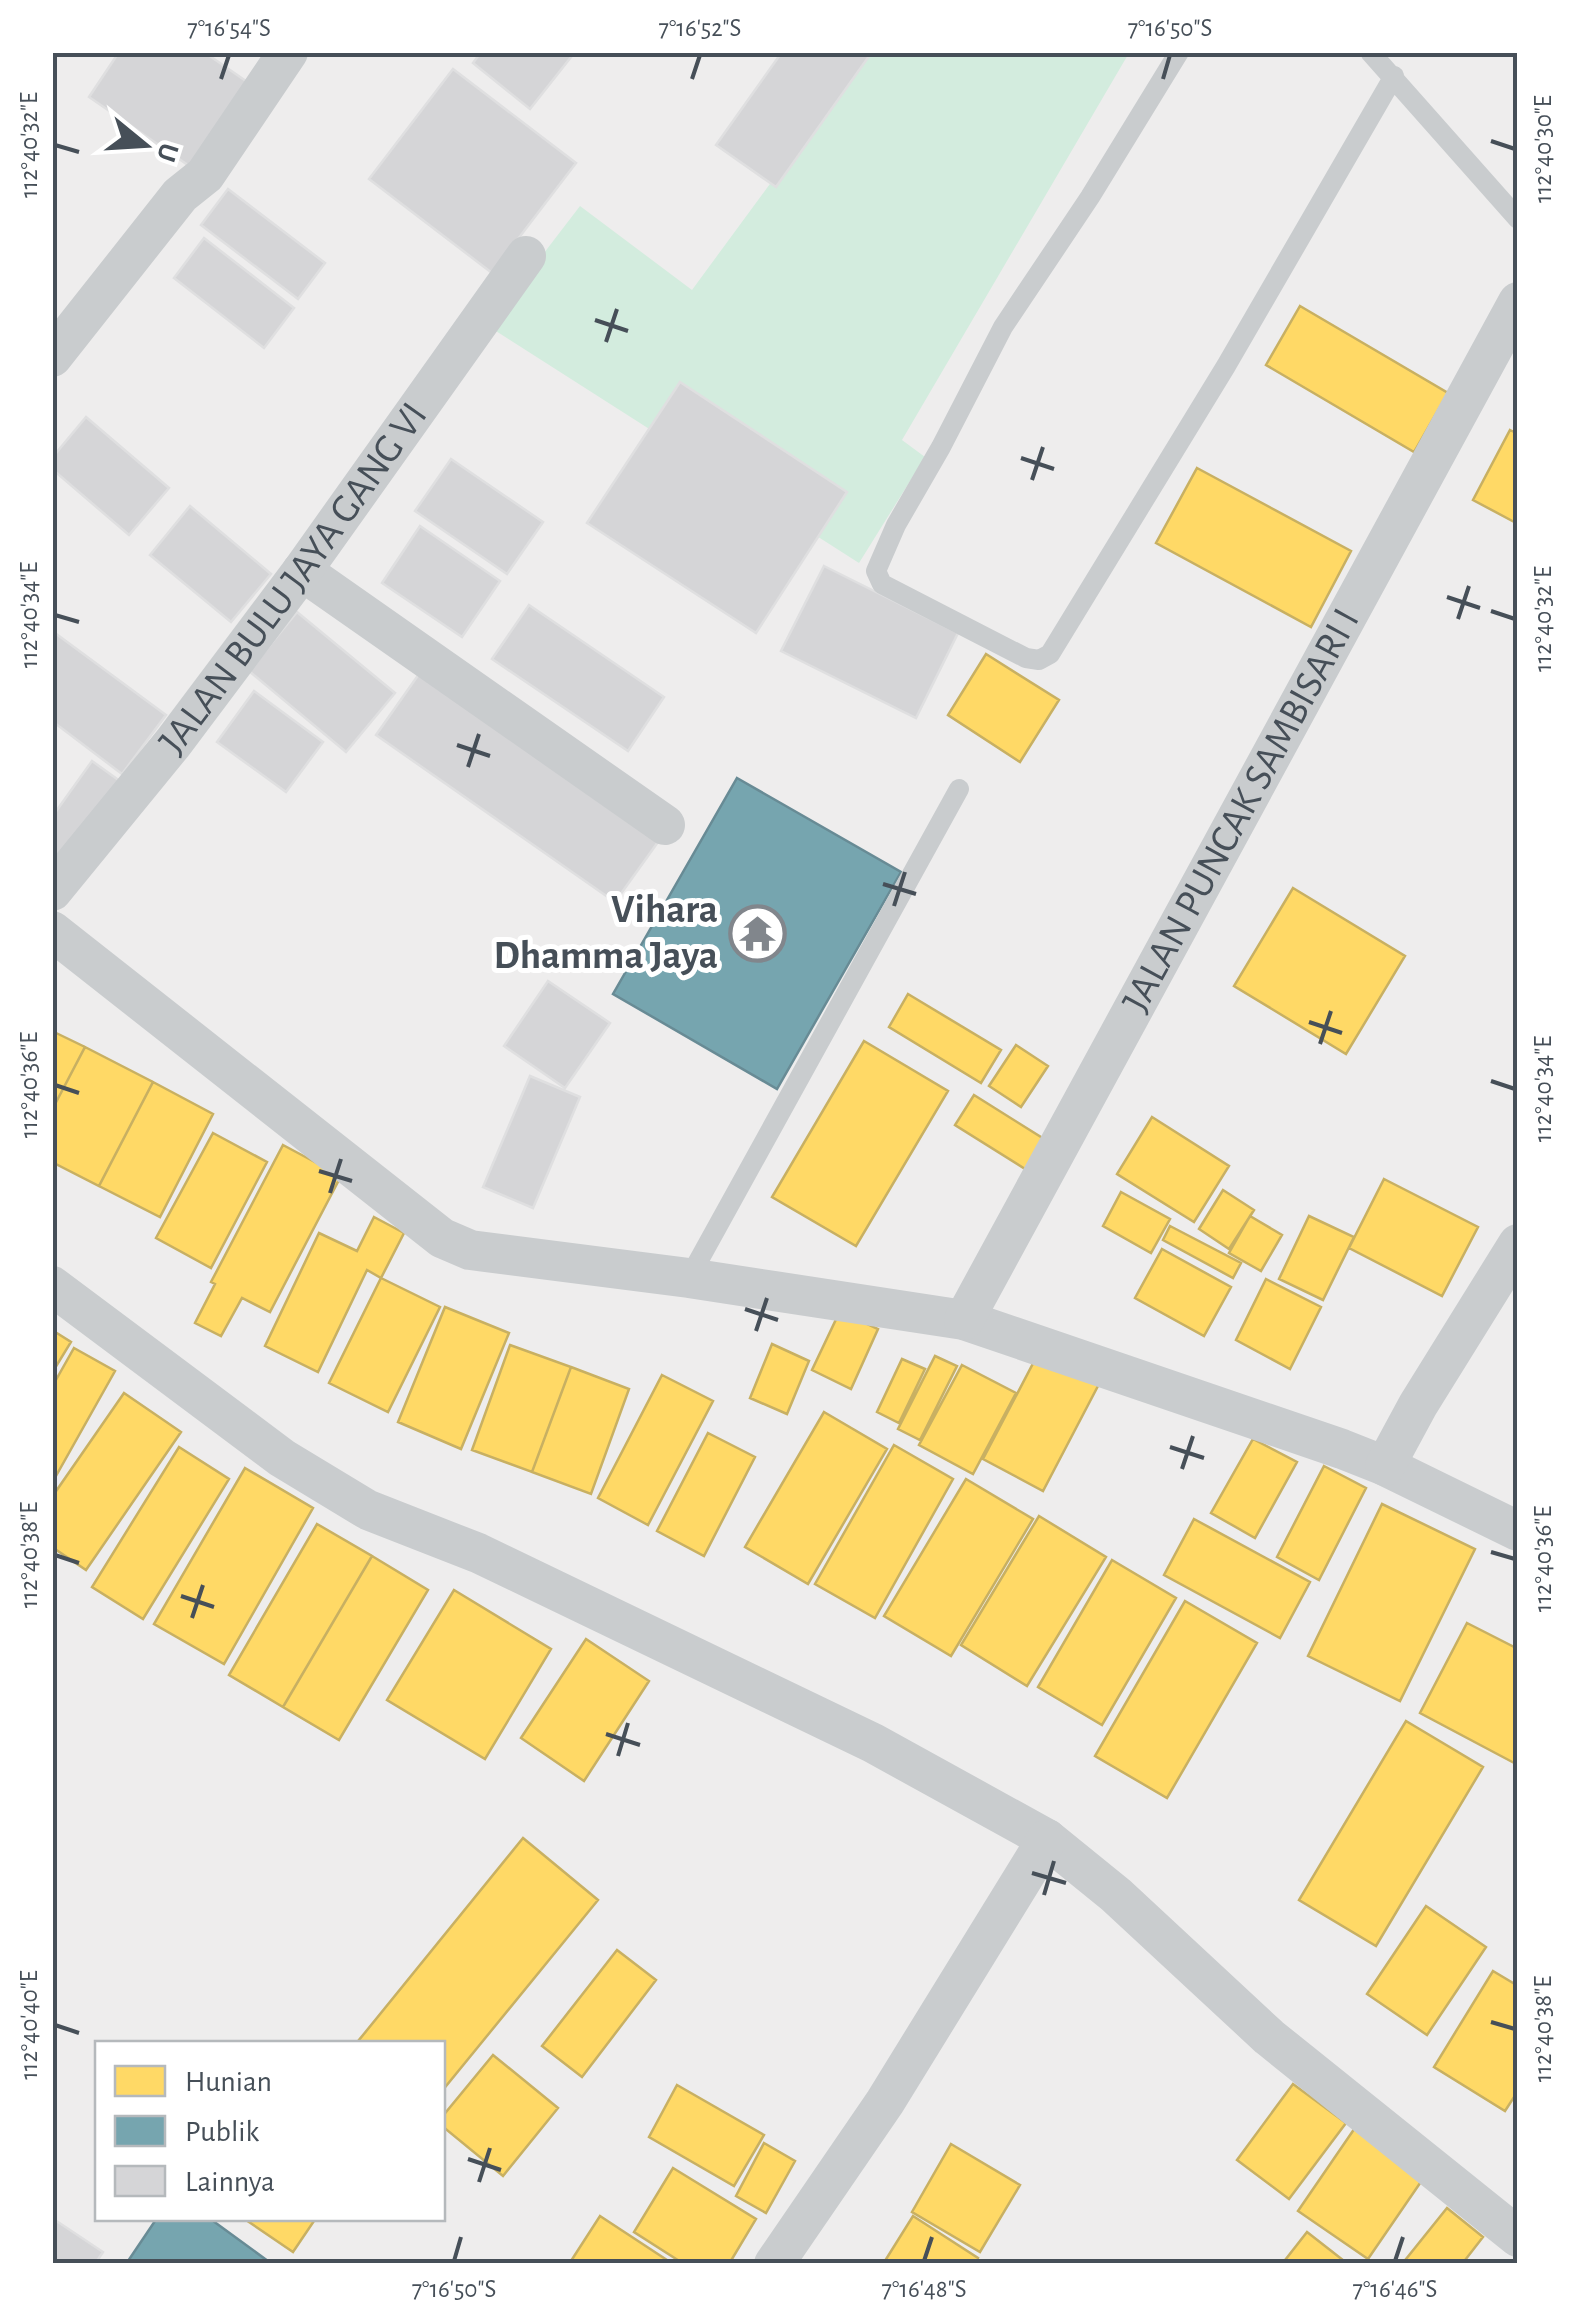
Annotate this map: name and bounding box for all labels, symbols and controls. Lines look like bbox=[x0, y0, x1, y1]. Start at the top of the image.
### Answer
text: 7°16'54"S bbox=[187, 16, 271, 41]
text: 7°16'52"S bbox=[659, 16, 741, 41]
text: 7°16'50"S bbox=[1128, 16, 1212, 41]
text: 112°40'32"E bbox=[17, 92, 42, 198]
north arrow bbox=[95, 95, 195, 195]
text: 112°40'30"E bbox=[1531, 95, 1556, 203]
text: U bbox=[151, 139, 183, 165]
street label: JALAN BULU JAYA GANG VI bbox=[152, 396, 435, 762]
text: 112°40'34"E bbox=[17, 562, 42, 668]
text: 112°40'32"E bbox=[1531, 566, 1556, 672]
street label: JALAN PUNCAK SAMBISARI I bbox=[1116, 602, 1367, 1019]
place label: Vihara Dhamma Jaya bbox=[494, 890, 718, 976]
temple icon: Vihara Dhamma Jaya bbox=[727, 903, 787, 963]
text: 112°40'36"E bbox=[17, 1032, 42, 1138]
text: 112°40'34"E bbox=[1531, 1036, 1556, 1142]
text: 112°40'38"E bbox=[17, 1502, 42, 1608]
text: 112°40'36"E bbox=[1531, 1506, 1556, 1612]
text: 112°40'40"E bbox=[17, 1970, 42, 2080]
text: 112°40'38"E bbox=[1531, 1976, 1556, 2082]
legend bbox=[95, 2041, 445, 2221]
text: Hunian bbox=[185, 2067, 272, 2097]
text: Publik bbox=[185, 2117, 260, 2147]
text: Lainnya bbox=[185, 2167, 275, 2197]
text: 7°16'50"S bbox=[412, 2277, 496, 2302]
text: 7°16'48"S bbox=[882, 2277, 966, 2302]
text: 7°16'46"S bbox=[1353, 2277, 1437, 2302]

